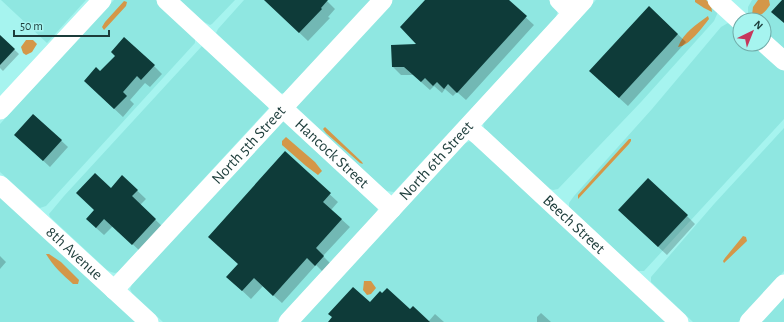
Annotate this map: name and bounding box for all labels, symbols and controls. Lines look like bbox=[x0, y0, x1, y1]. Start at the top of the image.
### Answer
scale bar bbox=[14, 12, 109, 38]
north arrow bbox=[732, 12, 772, 52]
text: N bbox=[752, 18, 765, 32]
text: 50 m bbox=[20, 20, 43, 32]
street label: North 5th Street bbox=[209, 103, 289, 187]
street label: Hancock Street bbox=[292, 116, 372, 191]
street label: North 6th Street bbox=[396, 118, 476, 203]
street label: Beech Street bbox=[540, 192, 608, 257]
street label: 8th Avenue bbox=[43, 224, 106, 283]

